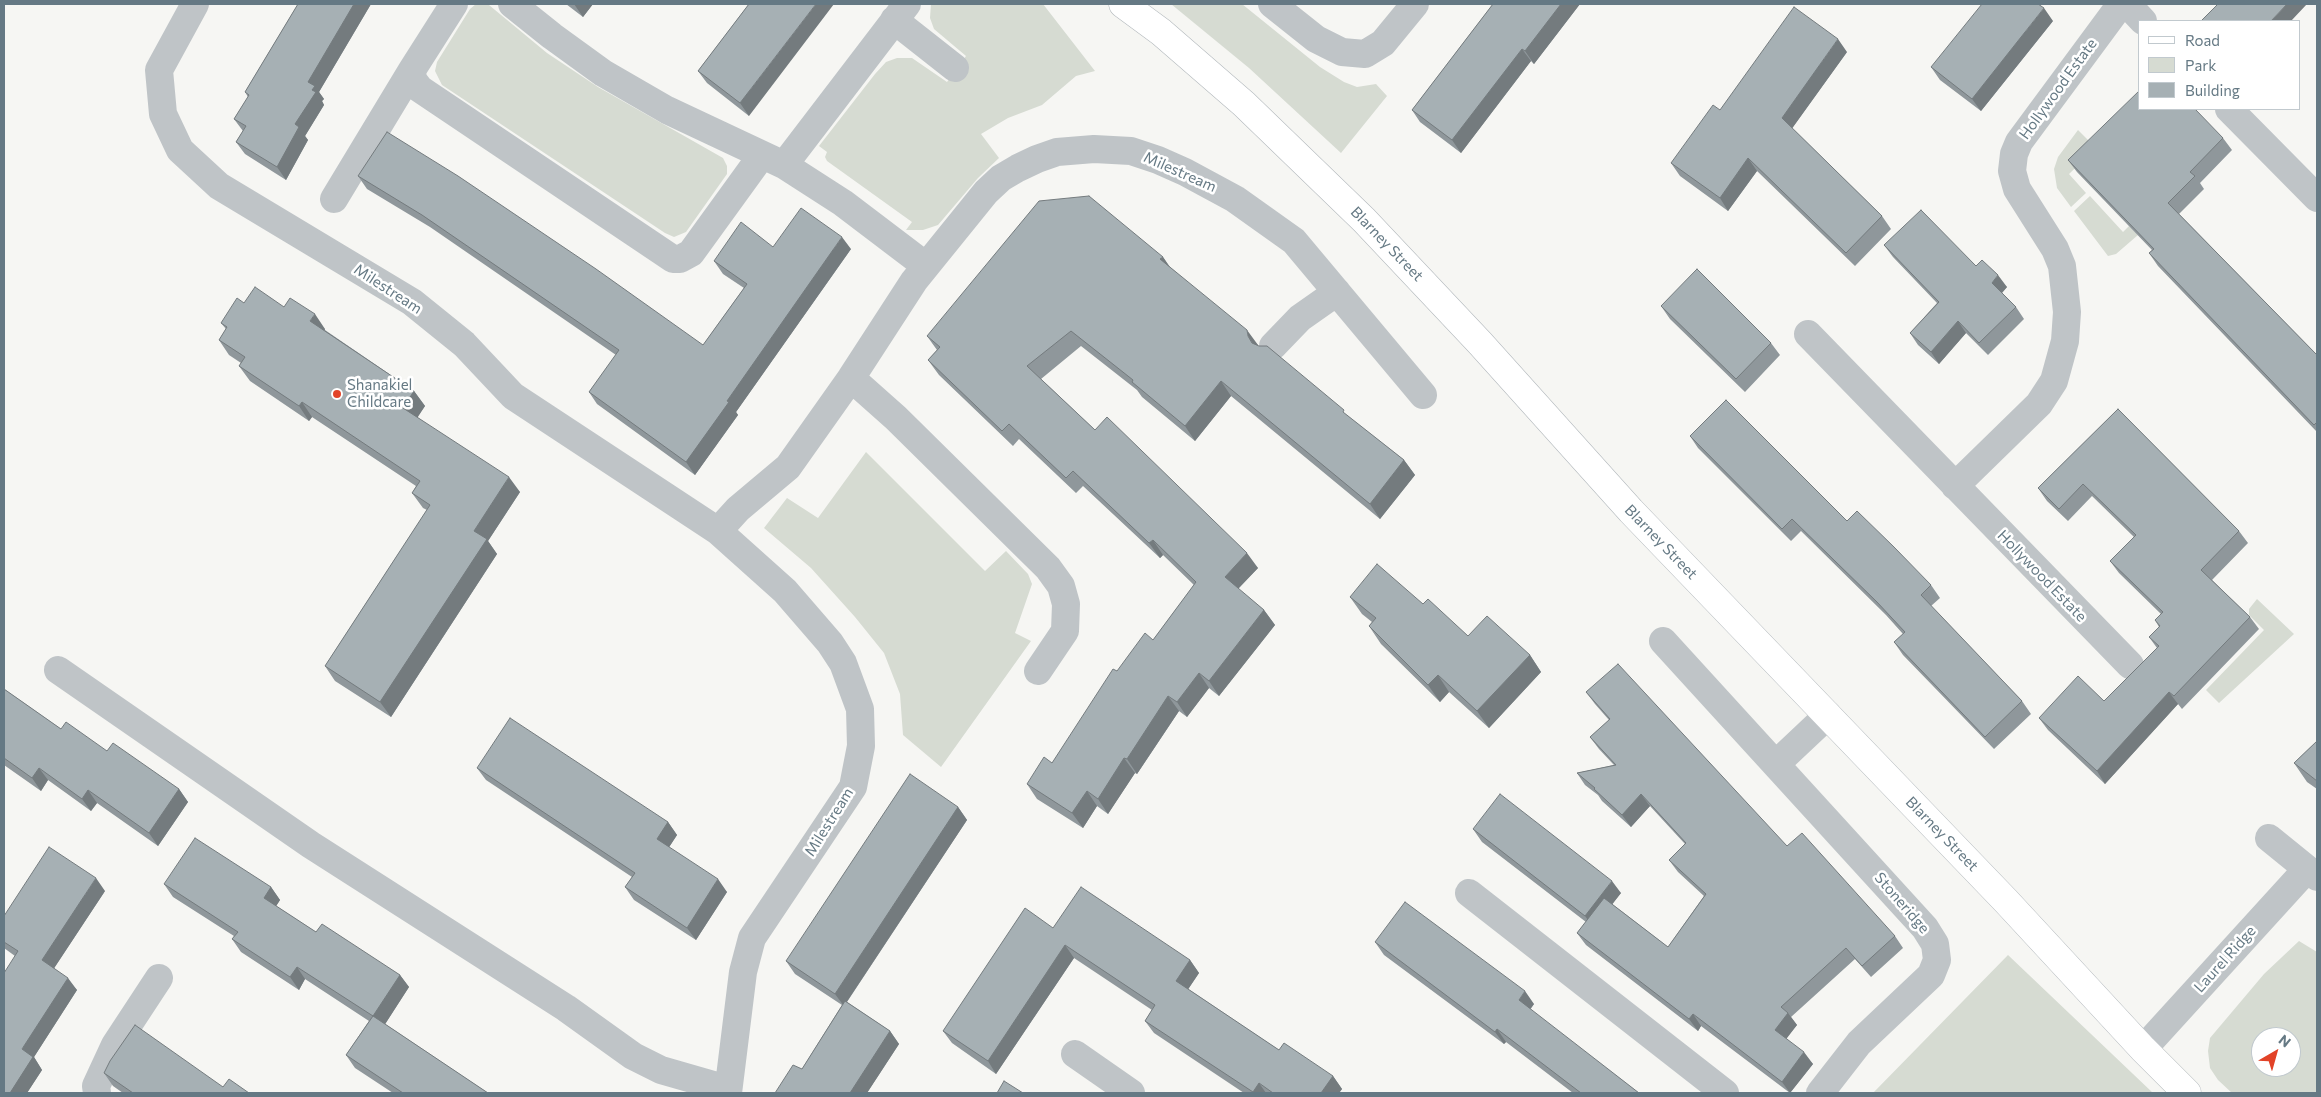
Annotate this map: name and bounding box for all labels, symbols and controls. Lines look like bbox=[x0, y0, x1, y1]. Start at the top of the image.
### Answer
legend bbox=[2138, 20, 2301, 110]
text: Road bbox=[2185, 31, 2220, 49]
street label: Hollywood Estate bbox=[2015, 35, 2101, 143]
text: Park bbox=[2185, 56, 2216, 74]
text: Building bbox=[2185, 81, 2240, 99]
street label: Milestream bbox=[1141, 148, 1219, 196]
street label: Blarney Street bbox=[1347, 203, 1427, 285]
street label: Milestream bbox=[351, 260, 425, 318]
place label: Shanakiel Childcare bbox=[347, 376, 412, 411]
marker: Shanakiel Childcare bbox=[331, 388, 343, 400]
street label: Blarney Street bbox=[1621, 501, 1701, 583]
street label: Hollywood Estate bbox=[1994, 526, 2090, 626]
street label: Milestream bbox=[801, 784, 857, 860]
street label: Blarney Street bbox=[1902, 793, 1982, 875]
street label: Stoneridge bbox=[1871, 869, 1933, 937]
street label: Laurel Ridge bbox=[2190, 922, 2260, 996]
north arrow bbox=[2251, 1027, 2301, 1077]
text: N bbox=[2276, 1031, 2294, 1051]

